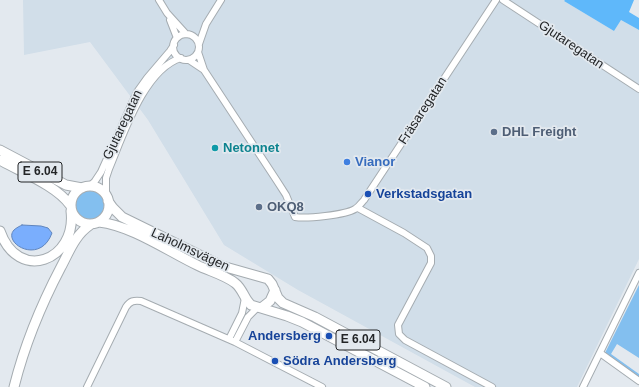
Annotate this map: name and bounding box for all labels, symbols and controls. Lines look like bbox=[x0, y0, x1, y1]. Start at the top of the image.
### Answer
street label: Gjutaregatan bbox=[535, 18, 607, 72]
street label: Fräsaregatan bbox=[395, 74, 451, 148]
street label: Gjutaregatan bbox=[100, 88, 146, 162]
place label: DHL Freight bbox=[502, 124, 576, 140]
marker: DHL Freight bbox=[489, 127, 499, 137]
place label: Netonnet bbox=[223, 140, 279, 156]
marker: Netonnet bbox=[210, 143, 220, 153]
place label: Vianor bbox=[355, 154, 395, 170]
marker: Vianor bbox=[342, 157, 352, 167]
road number: E 6.04 bbox=[18, 162, 62, 182]
place label: Verkstadsgatan bbox=[376, 186, 472, 202]
marker: Verkstadsgatan bbox=[363, 189, 373, 199]
place label: OKQ8 bbox=[267, 199, 304, 215]
marker: OKQ8 bbox=[254, 202, 264, 212]
street label: Laholmsvägen bbox=[148, 225, 232, 275]
place label: Andersberg bbox=[248, 328, 321, 344]
road number: E 6.04 bbox=[336, 330, 380, 350]
marker: Andersberg bbox=[324, 331, 334, 341]
place label: Södra Andersberg bbox=[283, 353, 396, 369]
marker: Södra Andersberg bbox=[270, 356, 280, 366]

